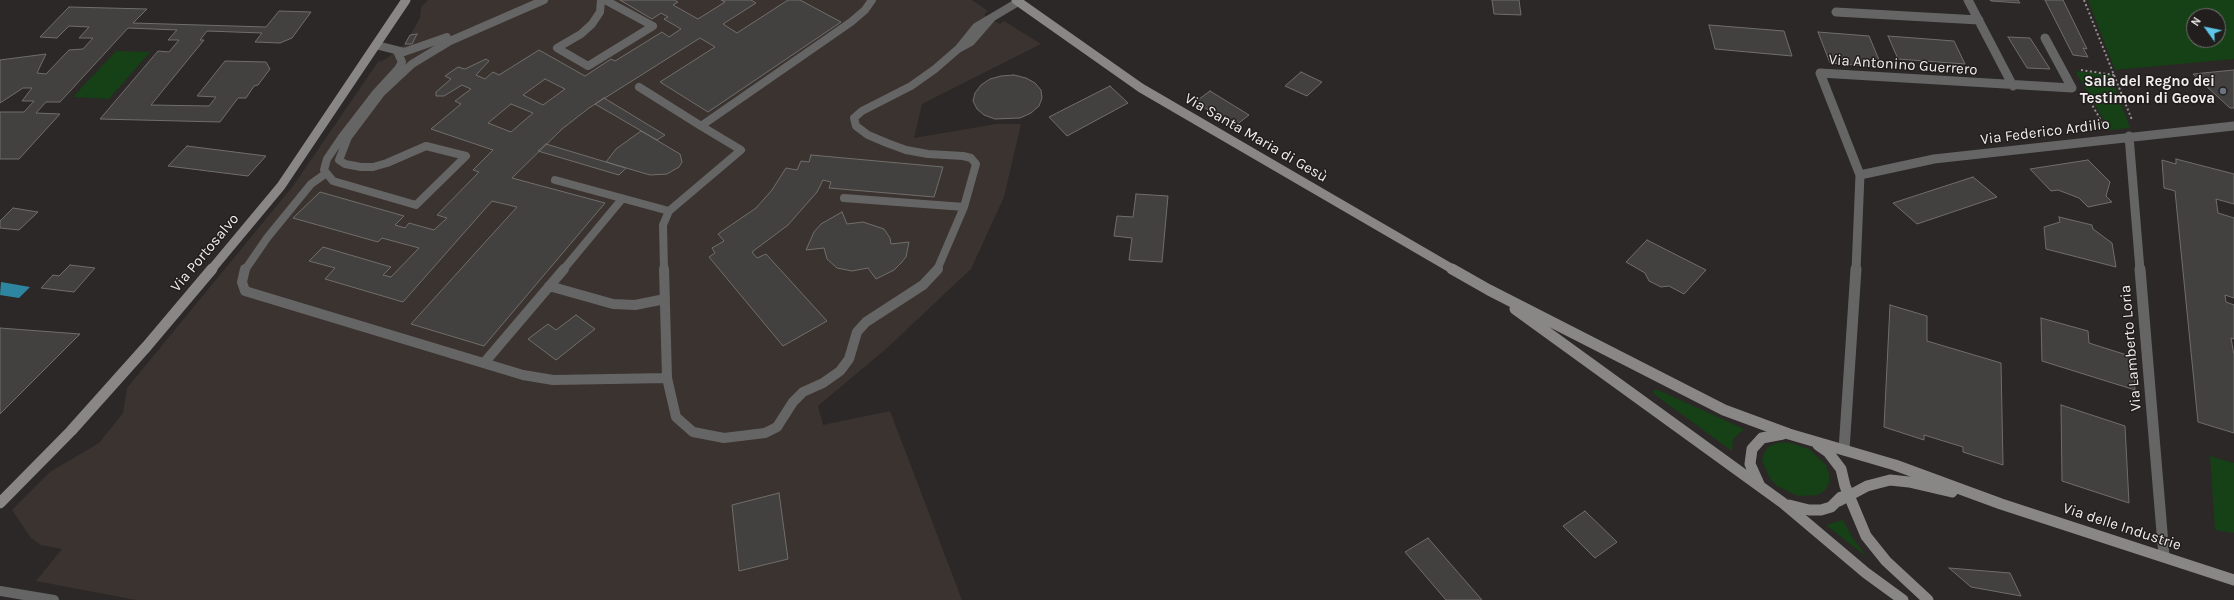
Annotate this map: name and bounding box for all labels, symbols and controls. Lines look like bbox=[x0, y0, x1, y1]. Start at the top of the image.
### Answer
north arrow bbox=[2186, 8, 2226, 48]
text: N bbox=[2189, 15, 2204, 29]
street label: Via Antonino Guerrero bbox=[1828, 51, 1978, 79]
place label: Sala del Regno dei Testimoni di Geova bbox=[2080, 73, 2215, 108]
marker: Sala del Regno dei Testimoni di Geova bbox=[2218, 86, 2228, 96]
street label: Via Santa Maria di Gesù bbox=[1181, 90, 1331, 186]
street label: Via Federico Ardilio bbox=[1979, 115, 2111, 149]
street label: Via Portosalvo bbox=[167, 210, 243, 296]
street label: Via Lamberto Loria bbox=[2117, 284, 2145, 412]
street label: Via delle Industrie bbox=[2061, 499, 2183, 555]

